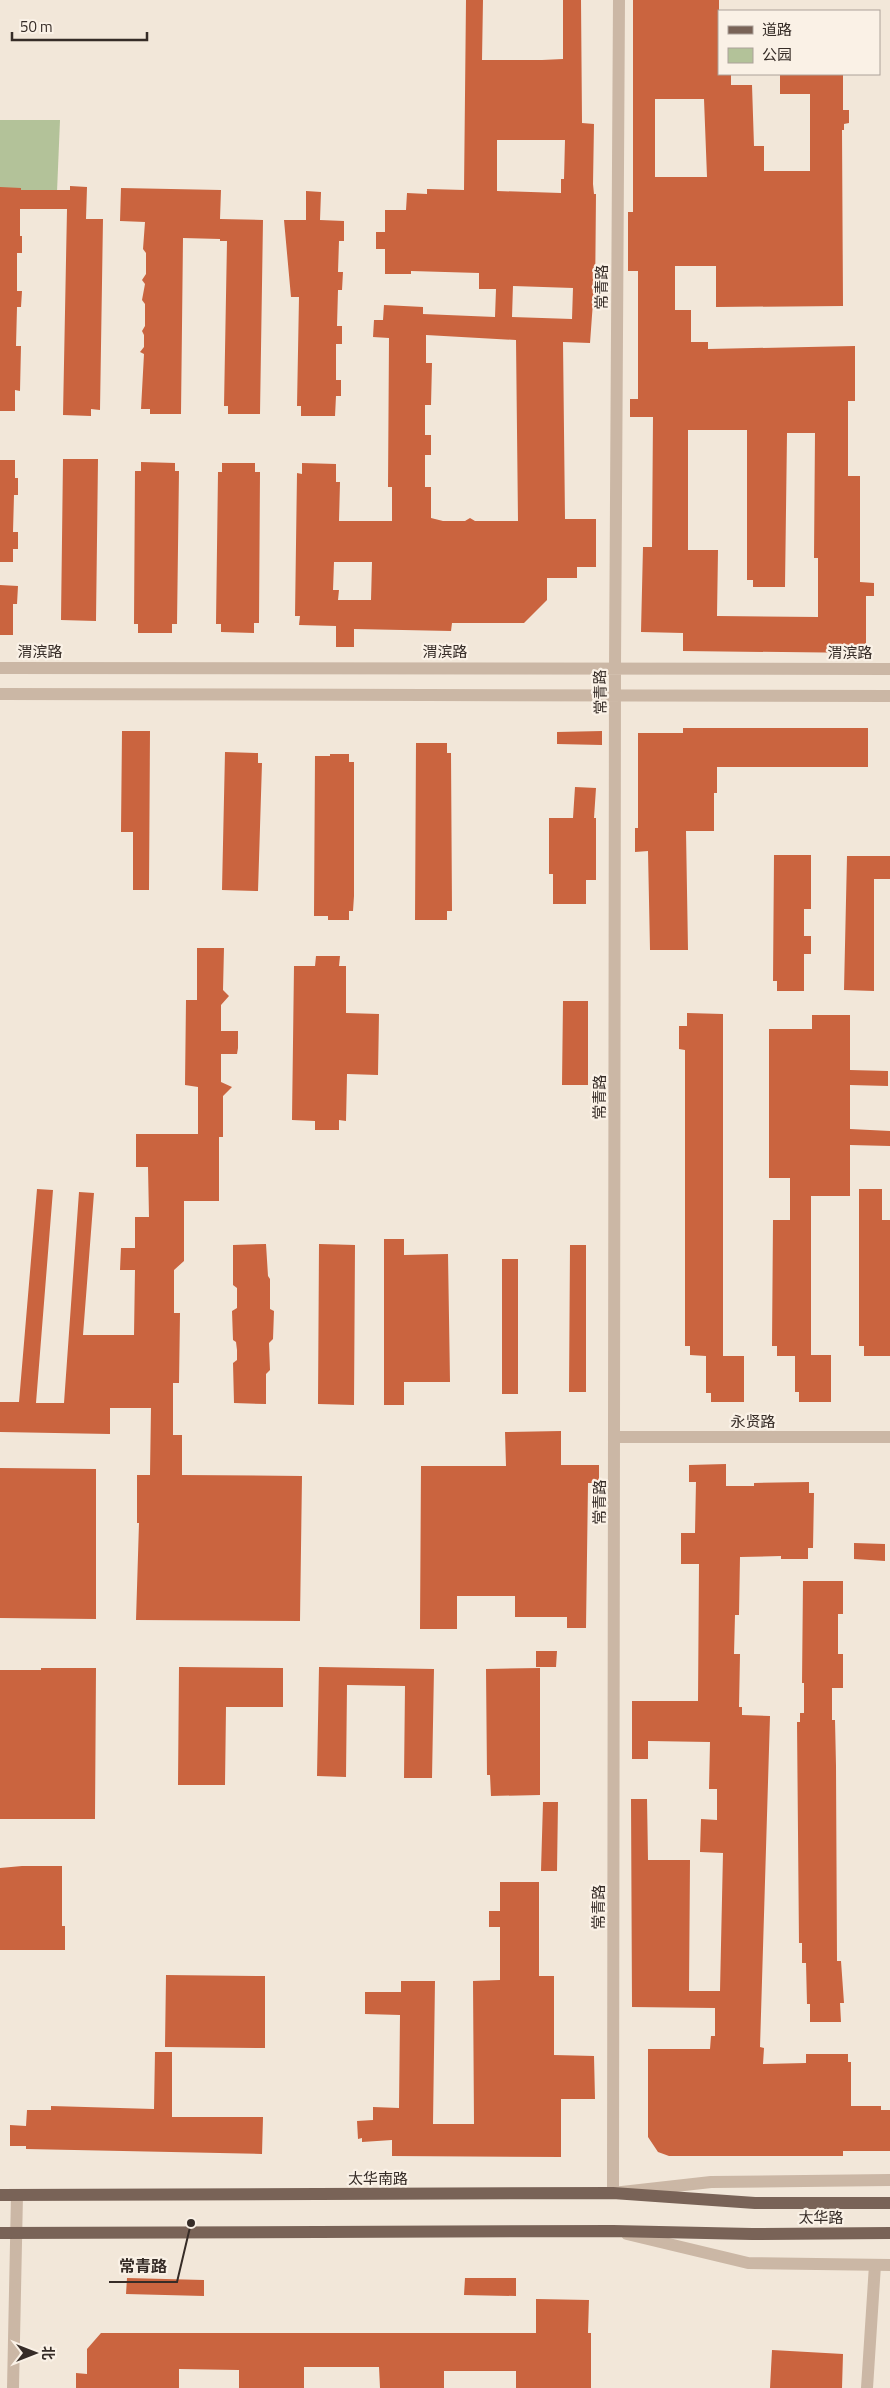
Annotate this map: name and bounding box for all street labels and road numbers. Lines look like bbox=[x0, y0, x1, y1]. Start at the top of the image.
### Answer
street label: 常青路 bbox=[590, 264, 613, 310]
street label: 渭滨路 bbox=[17, 640, 63, 663]
street label: 渭滨路 bbox=[422, 640, 468, 663]
street label: 渭滨路 bbox=[827, 641, 873, 664]
street label: 常青路 bbox=[588, 669, 612, 715]
street label: 常青路 bbox=[588, 1074, 611, 1120]
street label: 永贤路 bbox=[730, 1410, 776, 1433]
street label: 常青路 bbox=[588, 1479, 611, 1525]
street label: 常青路 bbox=[587, 1884, 610, 1930]
street label: 太华南路 bbox=[348, 2167, 408, 2190]
street label: 太华路 bbox=[798, 2206, 844, 2229]

